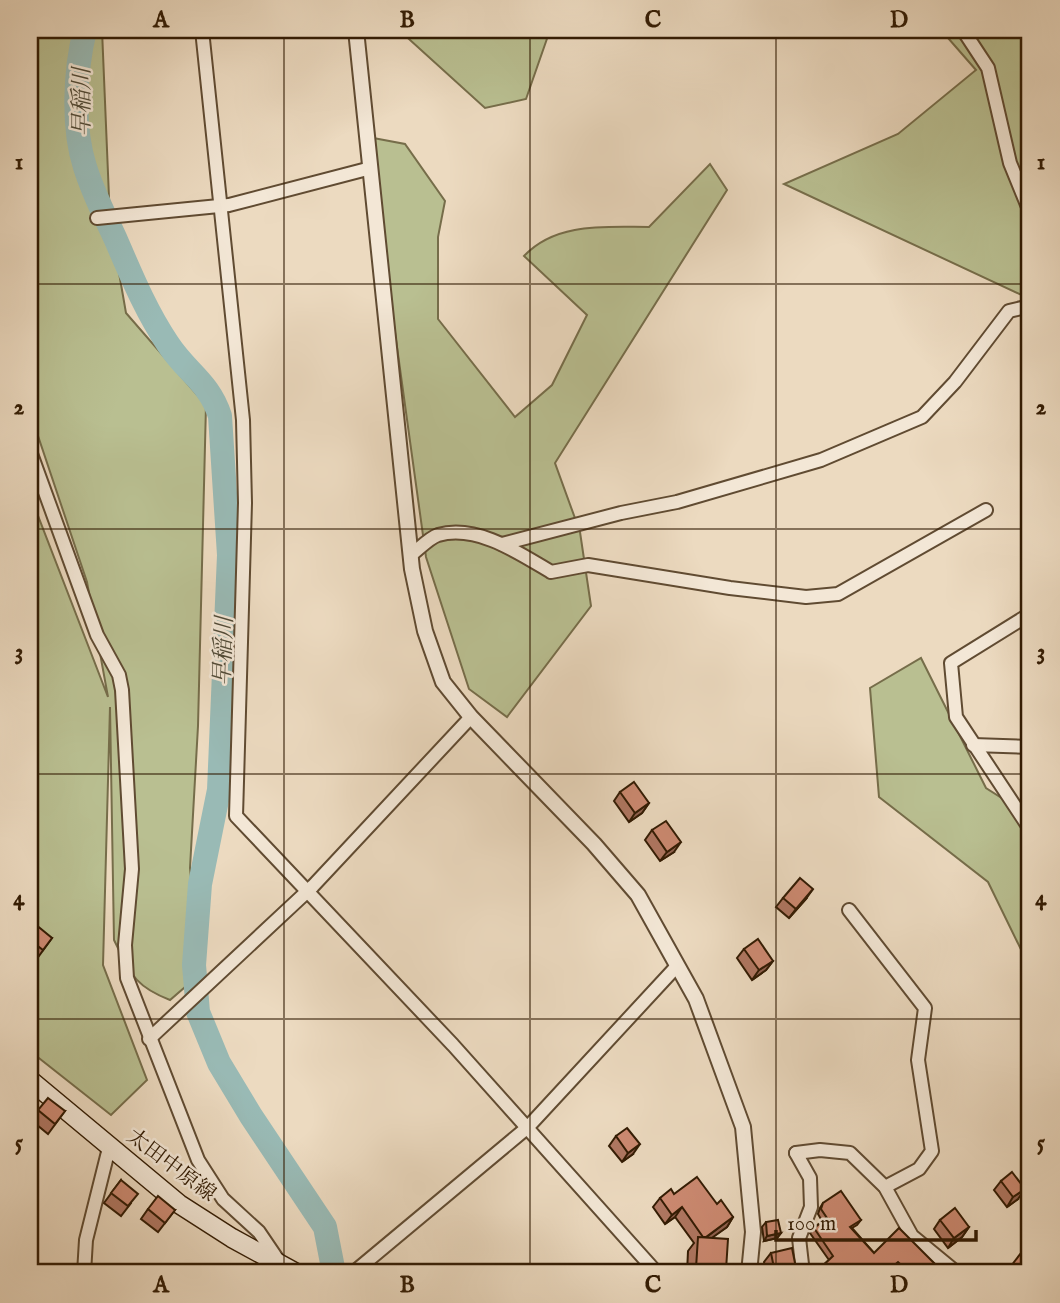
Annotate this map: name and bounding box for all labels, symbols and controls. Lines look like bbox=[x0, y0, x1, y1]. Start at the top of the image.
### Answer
text: A bbox=[152, 6, 170, 35]
text: B bbox=[399, 6, 415, 35]
text: C bbox=[645, 6, 662, 35]
text: D bbox=[890, 6, 908, 35]
water label: 早稲川 bbox=[68, 65, 97, 137]
text: 1 bbox=[15, 148, 23, 177]
text: 1 bbox=[1037, 148, 1045, 177]
text: 2 bbox=[14, 393, 25, 422]
text: 2 bbox=[1036, 393, 1047, 422]
water label: 早稲川 bbox=[208, 613, 240, 686]
text: 3 bbox=[15, 638, 23, 667]
text: 3 bbox=[1037, 638, 1045, 667]
text: 4 bbox=[13, 884, 25, 913]
text: 4 bbox=[1035, 884, 1047, 913]
street label: 太田中原線 bbox=[121, 1124, 221, 1208]
text: 5 bbox=[15, 1129, 24, 1158]
text: 5 bbox=[1037, 1129, 1046, 1158]
scale bar bbox=[776, 1198, 976, 1242]
text: 100 m bbox=[787, 1211, 836, 1238]
text: A bbox=[152, 1271, 170, 1300]
text: B bbox=[399, 1271, 415, 1300]
text: C bbox=[645, 1271, 662, 1300]
text: D bbox=[890, 1271, 908, 1300]

